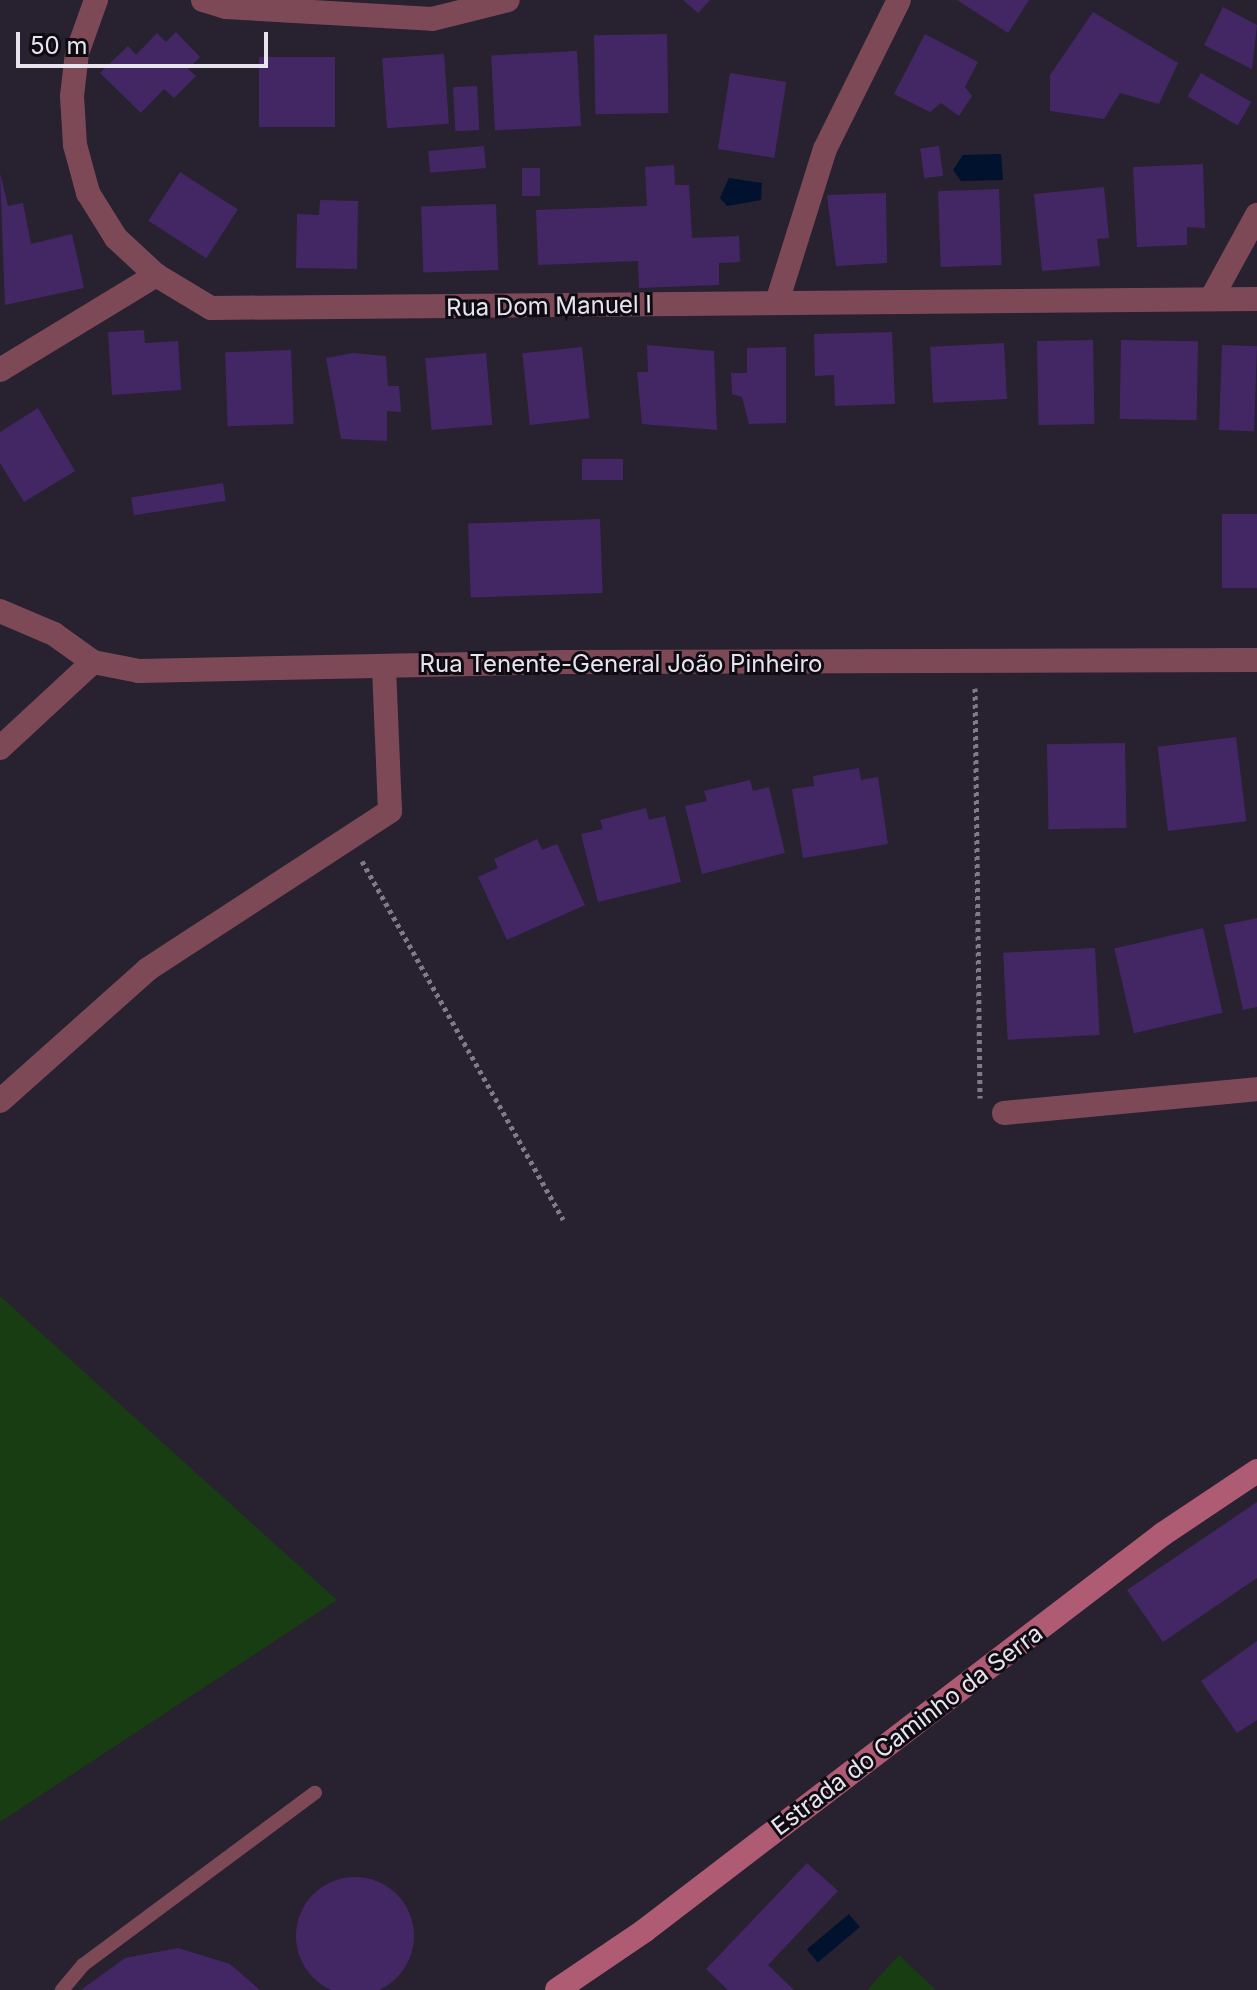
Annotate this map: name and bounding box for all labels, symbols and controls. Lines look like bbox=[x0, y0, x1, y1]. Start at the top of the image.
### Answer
scale bar bbox=[20, 16, 272, 66]
text: 50 m bbox=[30, 31, 88, 60]
street label: Rua Dom Manuel I bbox=[446, 290, 652, 322]
street label: Rua Tenente-General João Pinheiro bbox=[420, 650, 822, 678]
street label: Estrada do Caminho da Serra bbox=[766, 1619, 1048, 1841]

